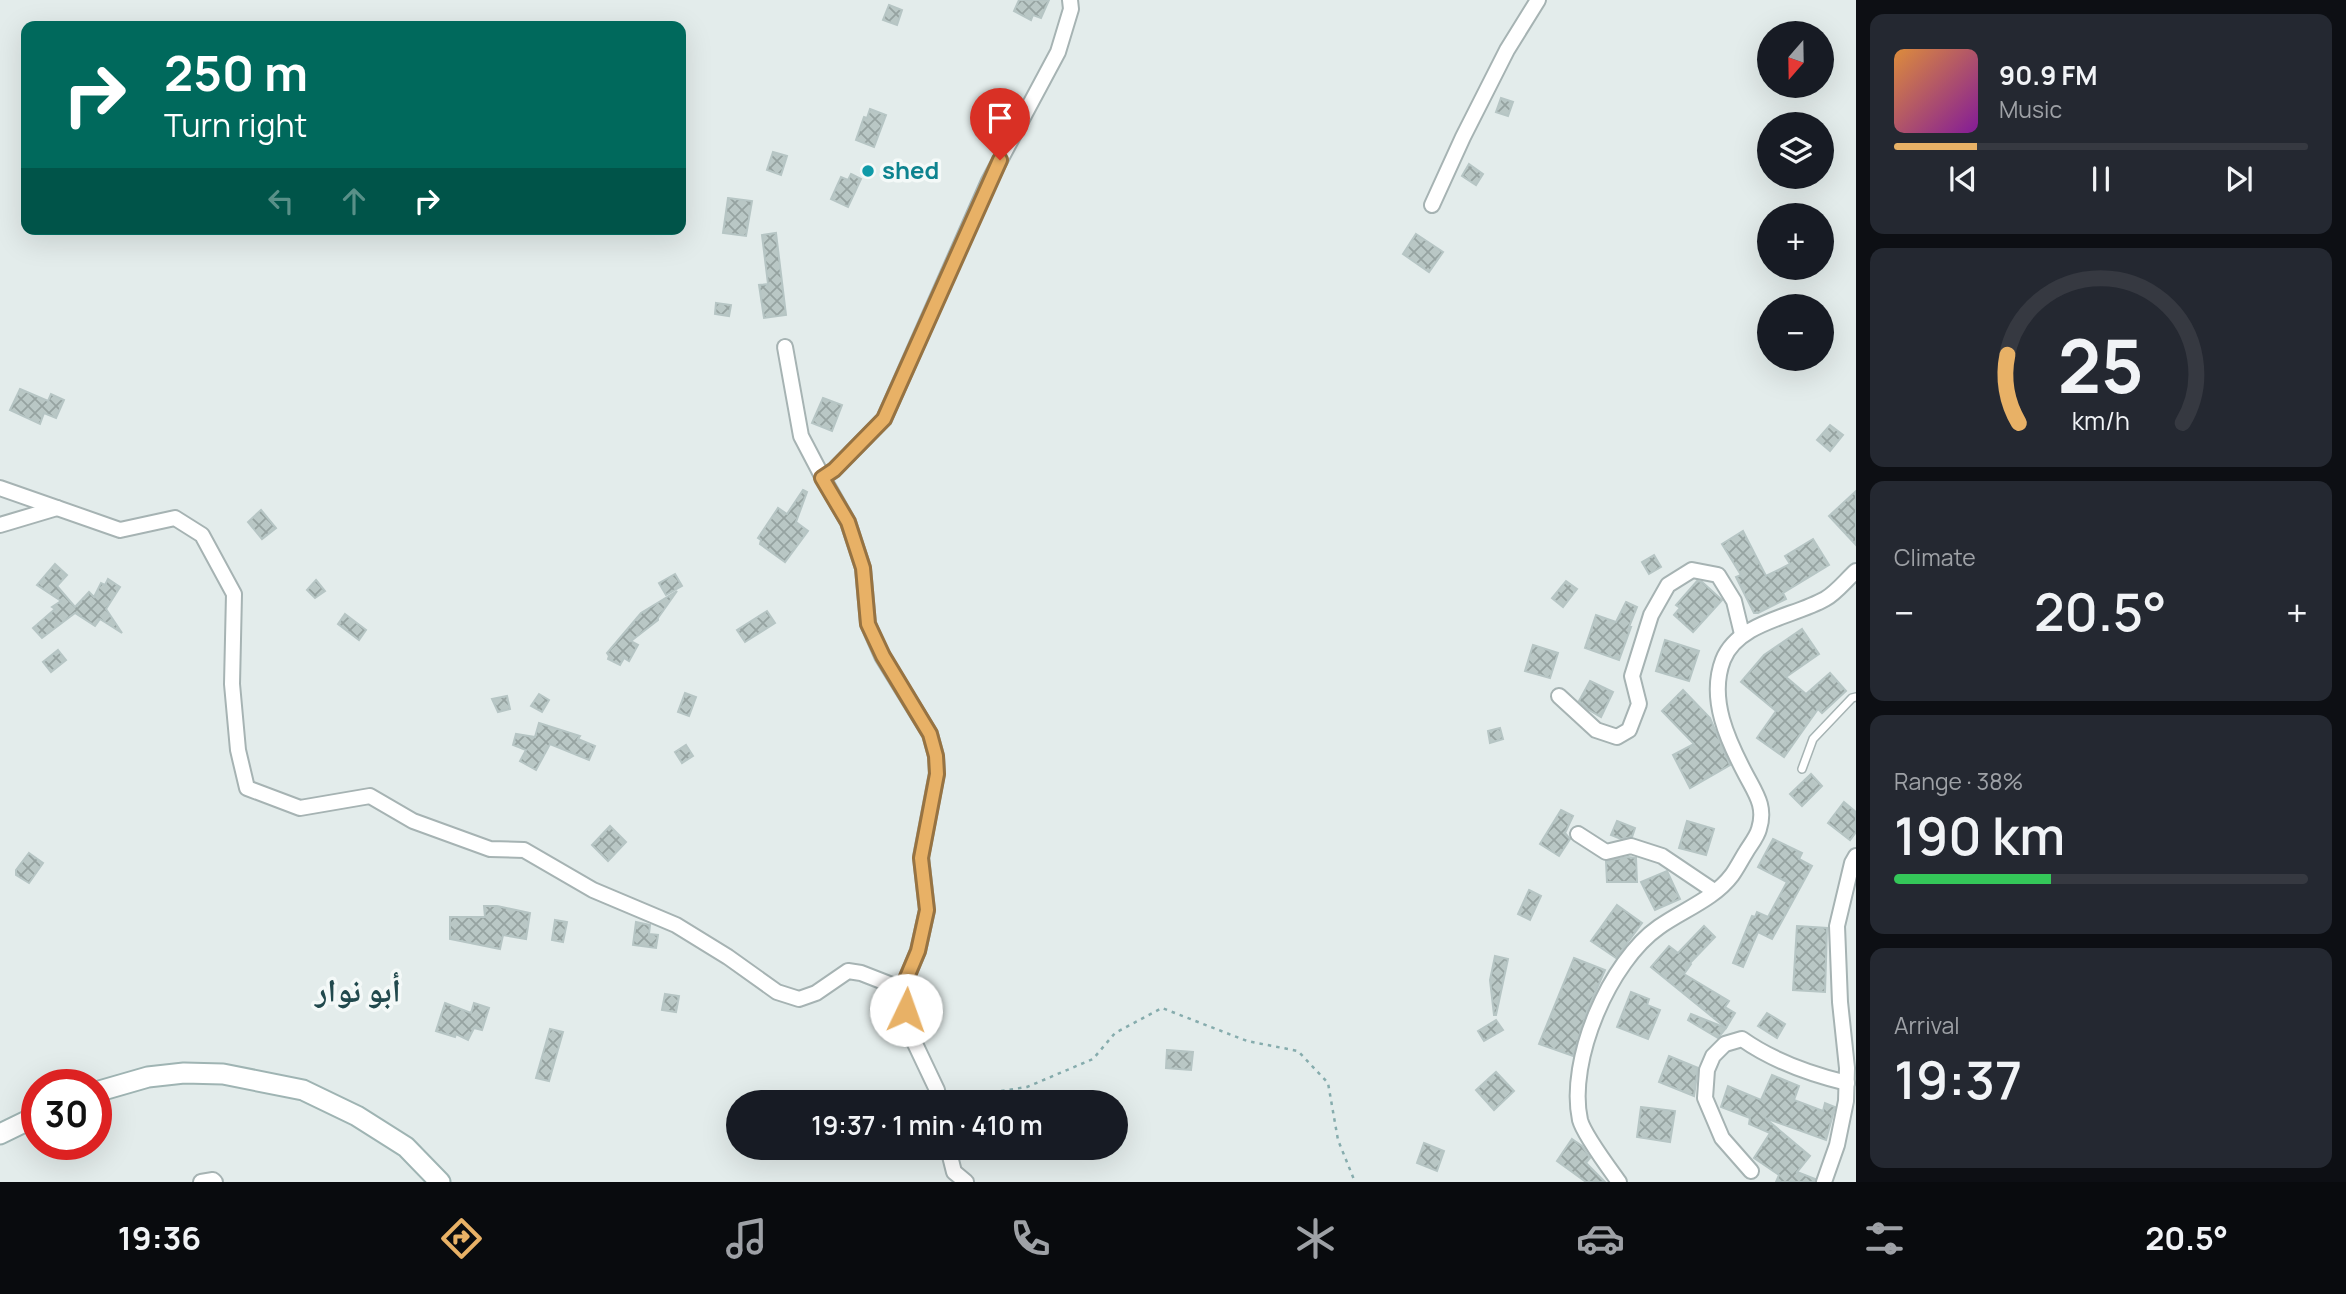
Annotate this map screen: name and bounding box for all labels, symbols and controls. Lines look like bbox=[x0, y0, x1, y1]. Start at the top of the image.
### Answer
north arrow bbox=[1757, 21, 1834, 98]
map controls bbox=[1757, 21, 1834, 371]
text: 250 m bbox=[164, 39, 308, 106]
icon: right bbox=[49, 49, 140, 140]
text: 90.9 FM bbox=[1999, 57, 2097, 93]
pin bbox=[970, 88, 1030, 160]
text: Music bbox=[1999, 93, 2062, 125]
icon: arrive bbox=[981, 99, 1019, 137]
text: Turn right bbox=[164, 103, 307, 147]
button: layers bbox=[1757, 112, 1834, 189]
place label: shed bbox=[882, 153, 939, 186]
icon: previous bbox=[1944, 160, 1982, 198]
icon: pause bbox=[2082, 160, 2120, 198]
icon: next bbox=[2220, 160, 2258, 198]
marker: shed bbox=[860, 163, 876, 179]
icon: left bbox=[262, 182, 300, 220]
icon: ahead bbox=[335, 182, 373, 220]
icon: right bbox=[408, 182, 446, 220]
button: + bbox=[1757, 203, 1834, 280]
button: − bbox=[1757, 294, 1834, 371]
text: 25 bbox=[2058, 316, 2144, 416]
text: km/h bbox=[2072, 403, 2130, 438]
text: Climate bbox=[1894, 541, 1976, 573]
text: 20.5° bbox=[2034, 576, 2167, 647]
text: − bbox=[1894, 586, 1915, 638]
text: + bbox=[2286, 586, 2308, 638]
text: Range · 38% bbox=[1894, 765, 2023, 797]
text: 190 km bbox=[1894, 800, 2065, 871]
district label: أبو نوار bbox=[313, 968, 401, 1012]
position arrow bbox=[869, 973, 943, 1047]
text: Arrival bbox=[1894, 1009, 1960, 1041]
text: 19:37 bbox=[1894, 1044, 2022, 1115]
speed limit sign: 30 bbox=[21, 1069, 112, 1160]
text: 19:37 · 1 min · 410 m bbox=[811, 1107, 1043, 1143]
icon: directions bbox=[437, 1214, 486, 1263]
icon: music bbox=[722, 1214, 771, 1263]
icon: phone bbox=[1006, 1214, 1055, 1263]
icon: climate bbox=[1291, 1214, 1340, 1263]
icon: car bbox=[1576, 1214, 1625, 1263]
icon: filters bbox=[1860, 1214, 1909, 1263]
text: 19:36 bbox=[118, 1216, 201, 1260]
text: 20.5° bbox=[2145, 1216, 2228, 1260]

